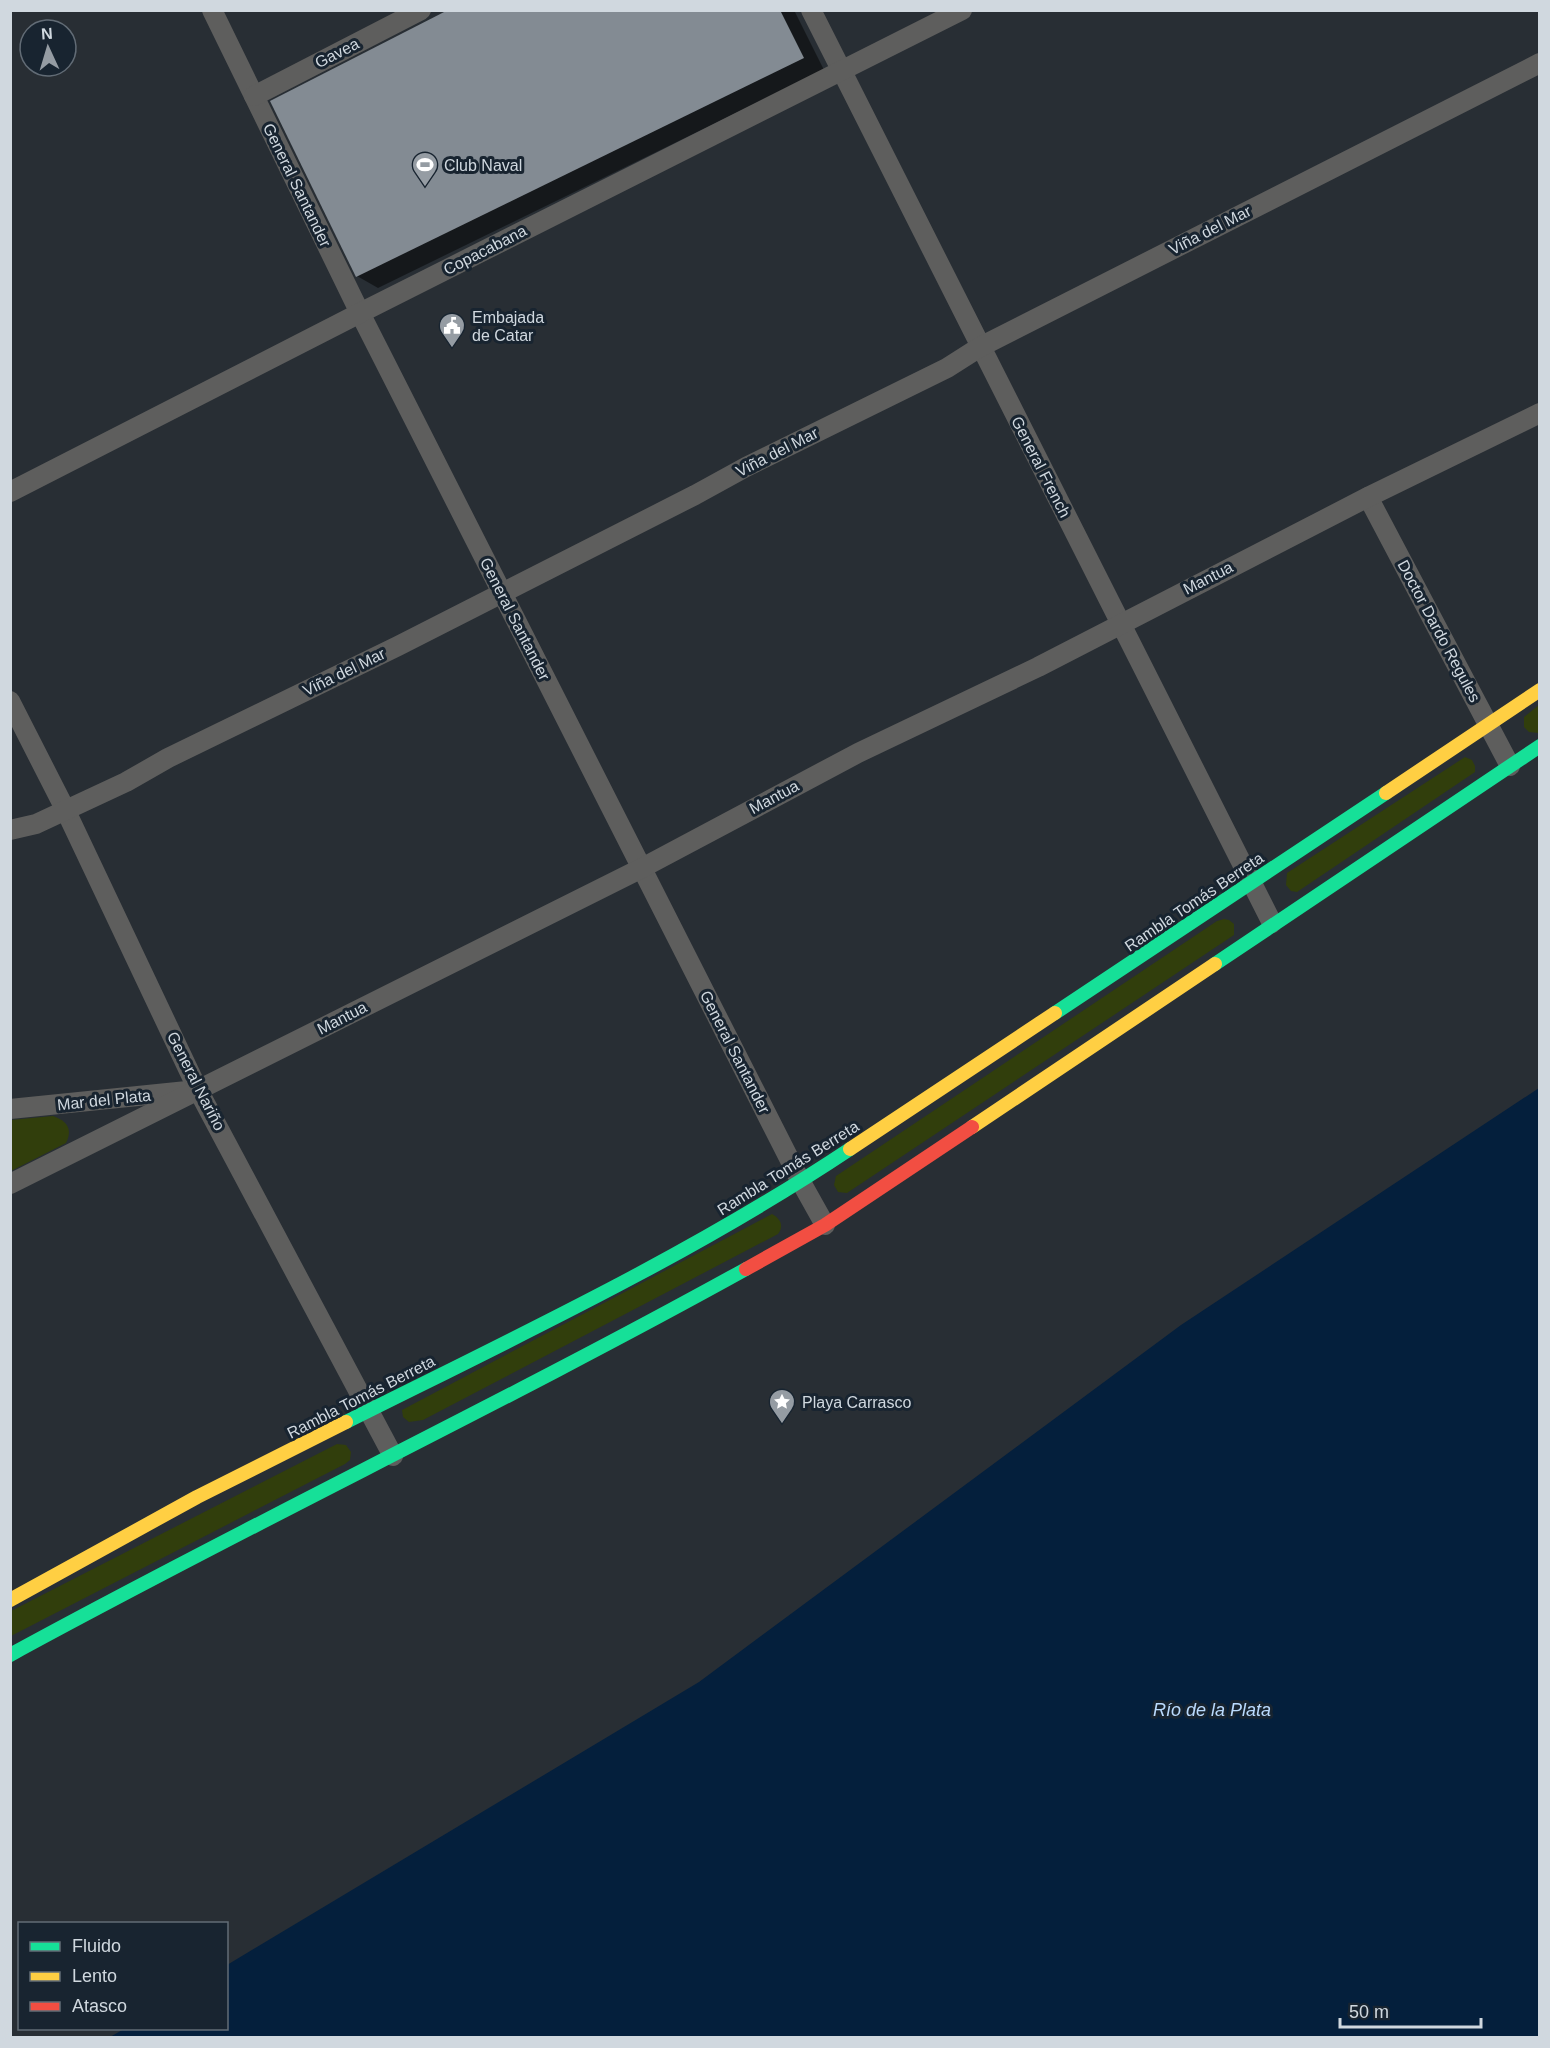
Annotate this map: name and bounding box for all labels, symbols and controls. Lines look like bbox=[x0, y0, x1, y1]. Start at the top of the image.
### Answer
north arrow bbox=[18, 18, 78, 78]
text: N bbox=[41, 25, 53, 42]
street label: Gavea bbox=[312, 35, 362, 71]
street label: General Santander bbox=[260, 121, 335, 250]
sports icon: Club Naval bbox=[410, 150, 440, 188]
place label: Club Naval bbox=[444, 157, 522, 174]
street label: Viña del Mar bbox=[1166, 202, 1254, 258]
street label: Copacabana bbox=[441, 222, 529, 278]
place label: Embajada de Catar bbox=[472, 309, 544, 344]
public building icon: Embajada de Catar bbox=[437, 311, 467, 349]
street label: General French bbox=[1008, 414, 1074, 520]
street label: Viña del Mar bbox=[733, 424, 821, 480]
street label: General Santander bbox=[477, 555, 554, 684]
street label: Doctor Dardo Regules bbox=[1394, 557, 1484, 705]
street label: Mantua bbox=[1180, 558, 1236, 598]
street label: Viña del Mar bbox=[300, 644, 389, 699]
street label: Mantua bbox=[746, 777, 802, 817]
street label: Rambla Tomás Berreta bbox=[1122, 849, 1267, 955]
street label: General Santander bbox=[697, 988, 774, 1117]
street label: Mantua bbox=[314, 998, 370, 1038]
street label: General Nariño bbox=[164, 1029, 228, 1133]
street label: Mar del Plata bbox=[56, 1087, 152, 1113]
street label: Rambla Tomás Berreta bbox=[714, 1117, 862, 1218]
street label: Rambla Tomás Berreta bbox=[284, 1352, 438, 1442]
place icon: Playa Carrasco bbox=[767, 1387, 797, 1425]
place label: Playa Carrasco bbox=[802, 1394, 911, 1411]
water label: Río de la Plata bbox=[1153, 1700, 1271, 1720]
legend bbox=[18, 1922, 228, 2030]
text: Fluido bbox=[72, 1936, 121, 1956]
text: Lento bbox=[72, 1966, 117, 1986]
scale bar bbox=[1340, 1991, 1481, 2029]
text: Atasco bbox=[72, 1996, 127, 2016]
text: 50 m bbox=[1349, 2002, 1389, 2022]

